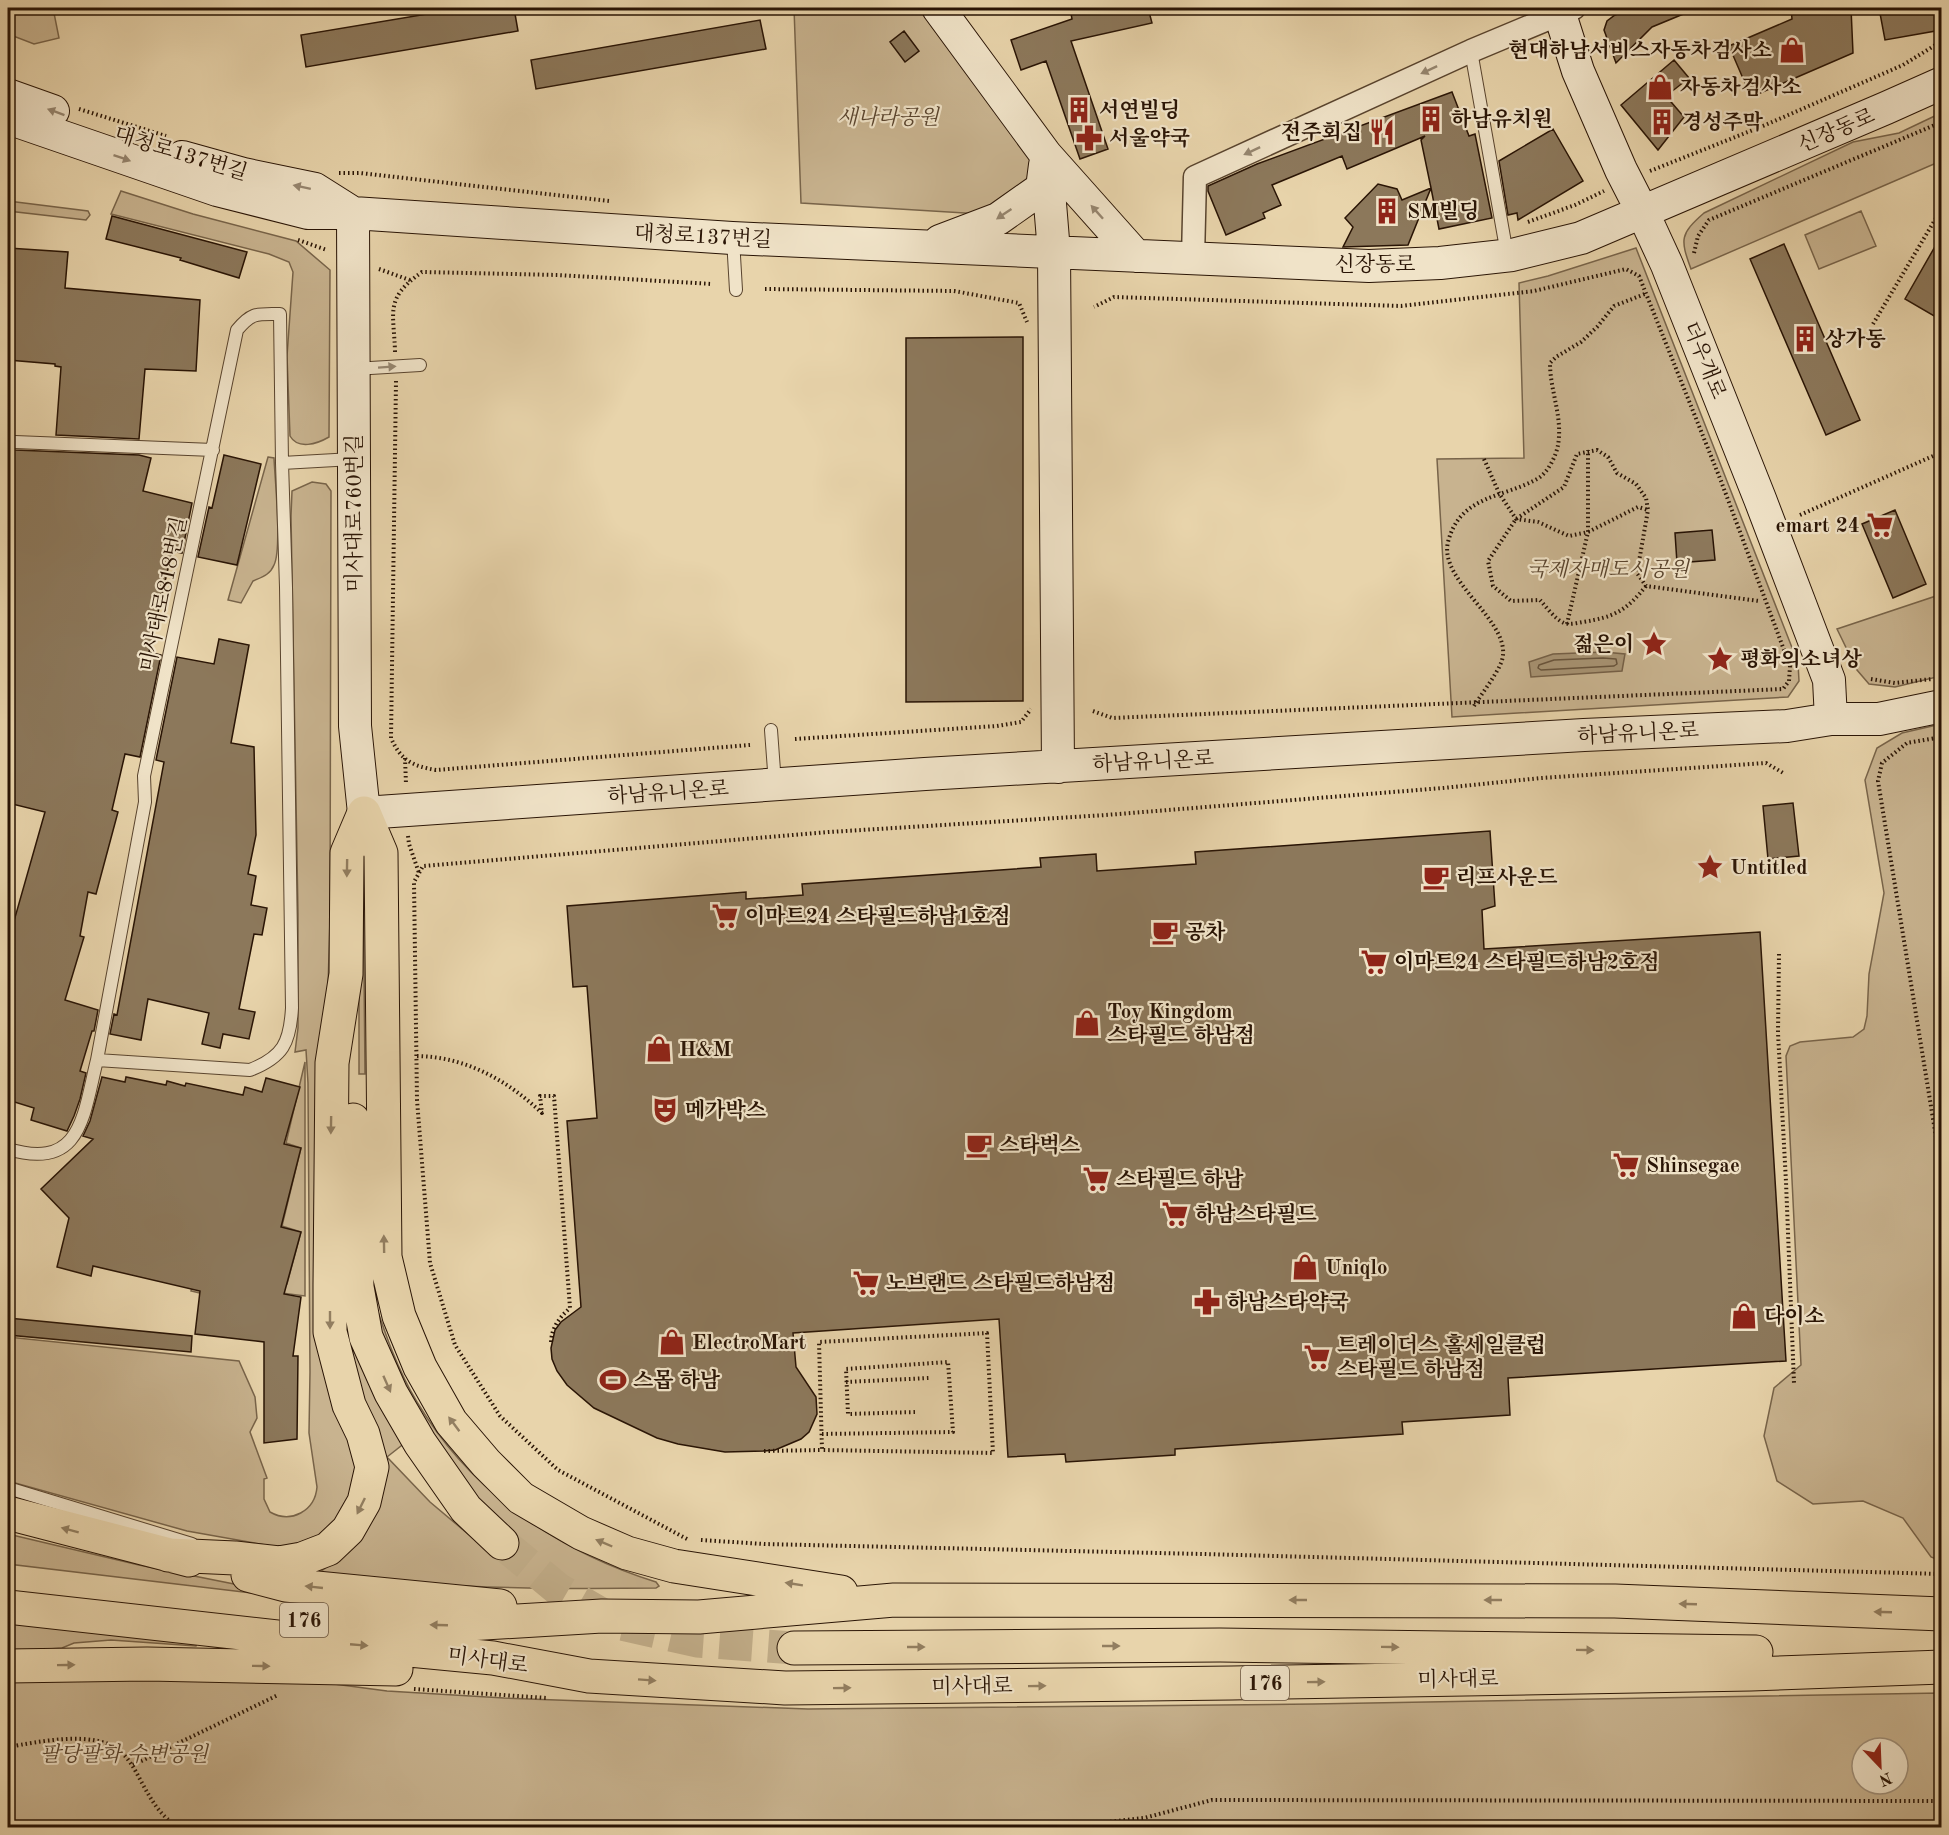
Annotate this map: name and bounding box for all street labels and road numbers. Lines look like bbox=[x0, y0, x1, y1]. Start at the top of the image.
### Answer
street label: 신장동로 bbox=[1794, 104, 1878, 157]
street label: 대청로137번길 bbox=[112, 122, 250, 185]
street label: 대청로137번길 bbox=[633, 221, 772, 252]
street label: 신장동로 bbox=[1334, 253, 1416, 276]
street label: 더우개로 bbox=[1679, 318, 1730, 402]
street label: 미사대로760번길 bbox=[343, 434, 366, 592]
street label: 미사대로818번길 bbox=[136, 514, 191, 674]
street label: 하남유니온로 bbox=[1577, 719, 1699, 748]
street label: 하남유니온로 bbox=[1092, 747, 1214, 776]
street label: 하남유니온로 bbox=[607, 777, 730, 808]
road number: 176 bbox=[280, 1603, 328, 1637]
street label: 미사대로 bbox=[446, 1643, 530, 1678]
road number: 176 bbox=[1241, 1666, 1289, 1700]
street label: 미사대로 bbox=[1417, 1667, 1499, 1692]
street label: 미사대로 bbox=[931, 1674, 1013, 1699]

